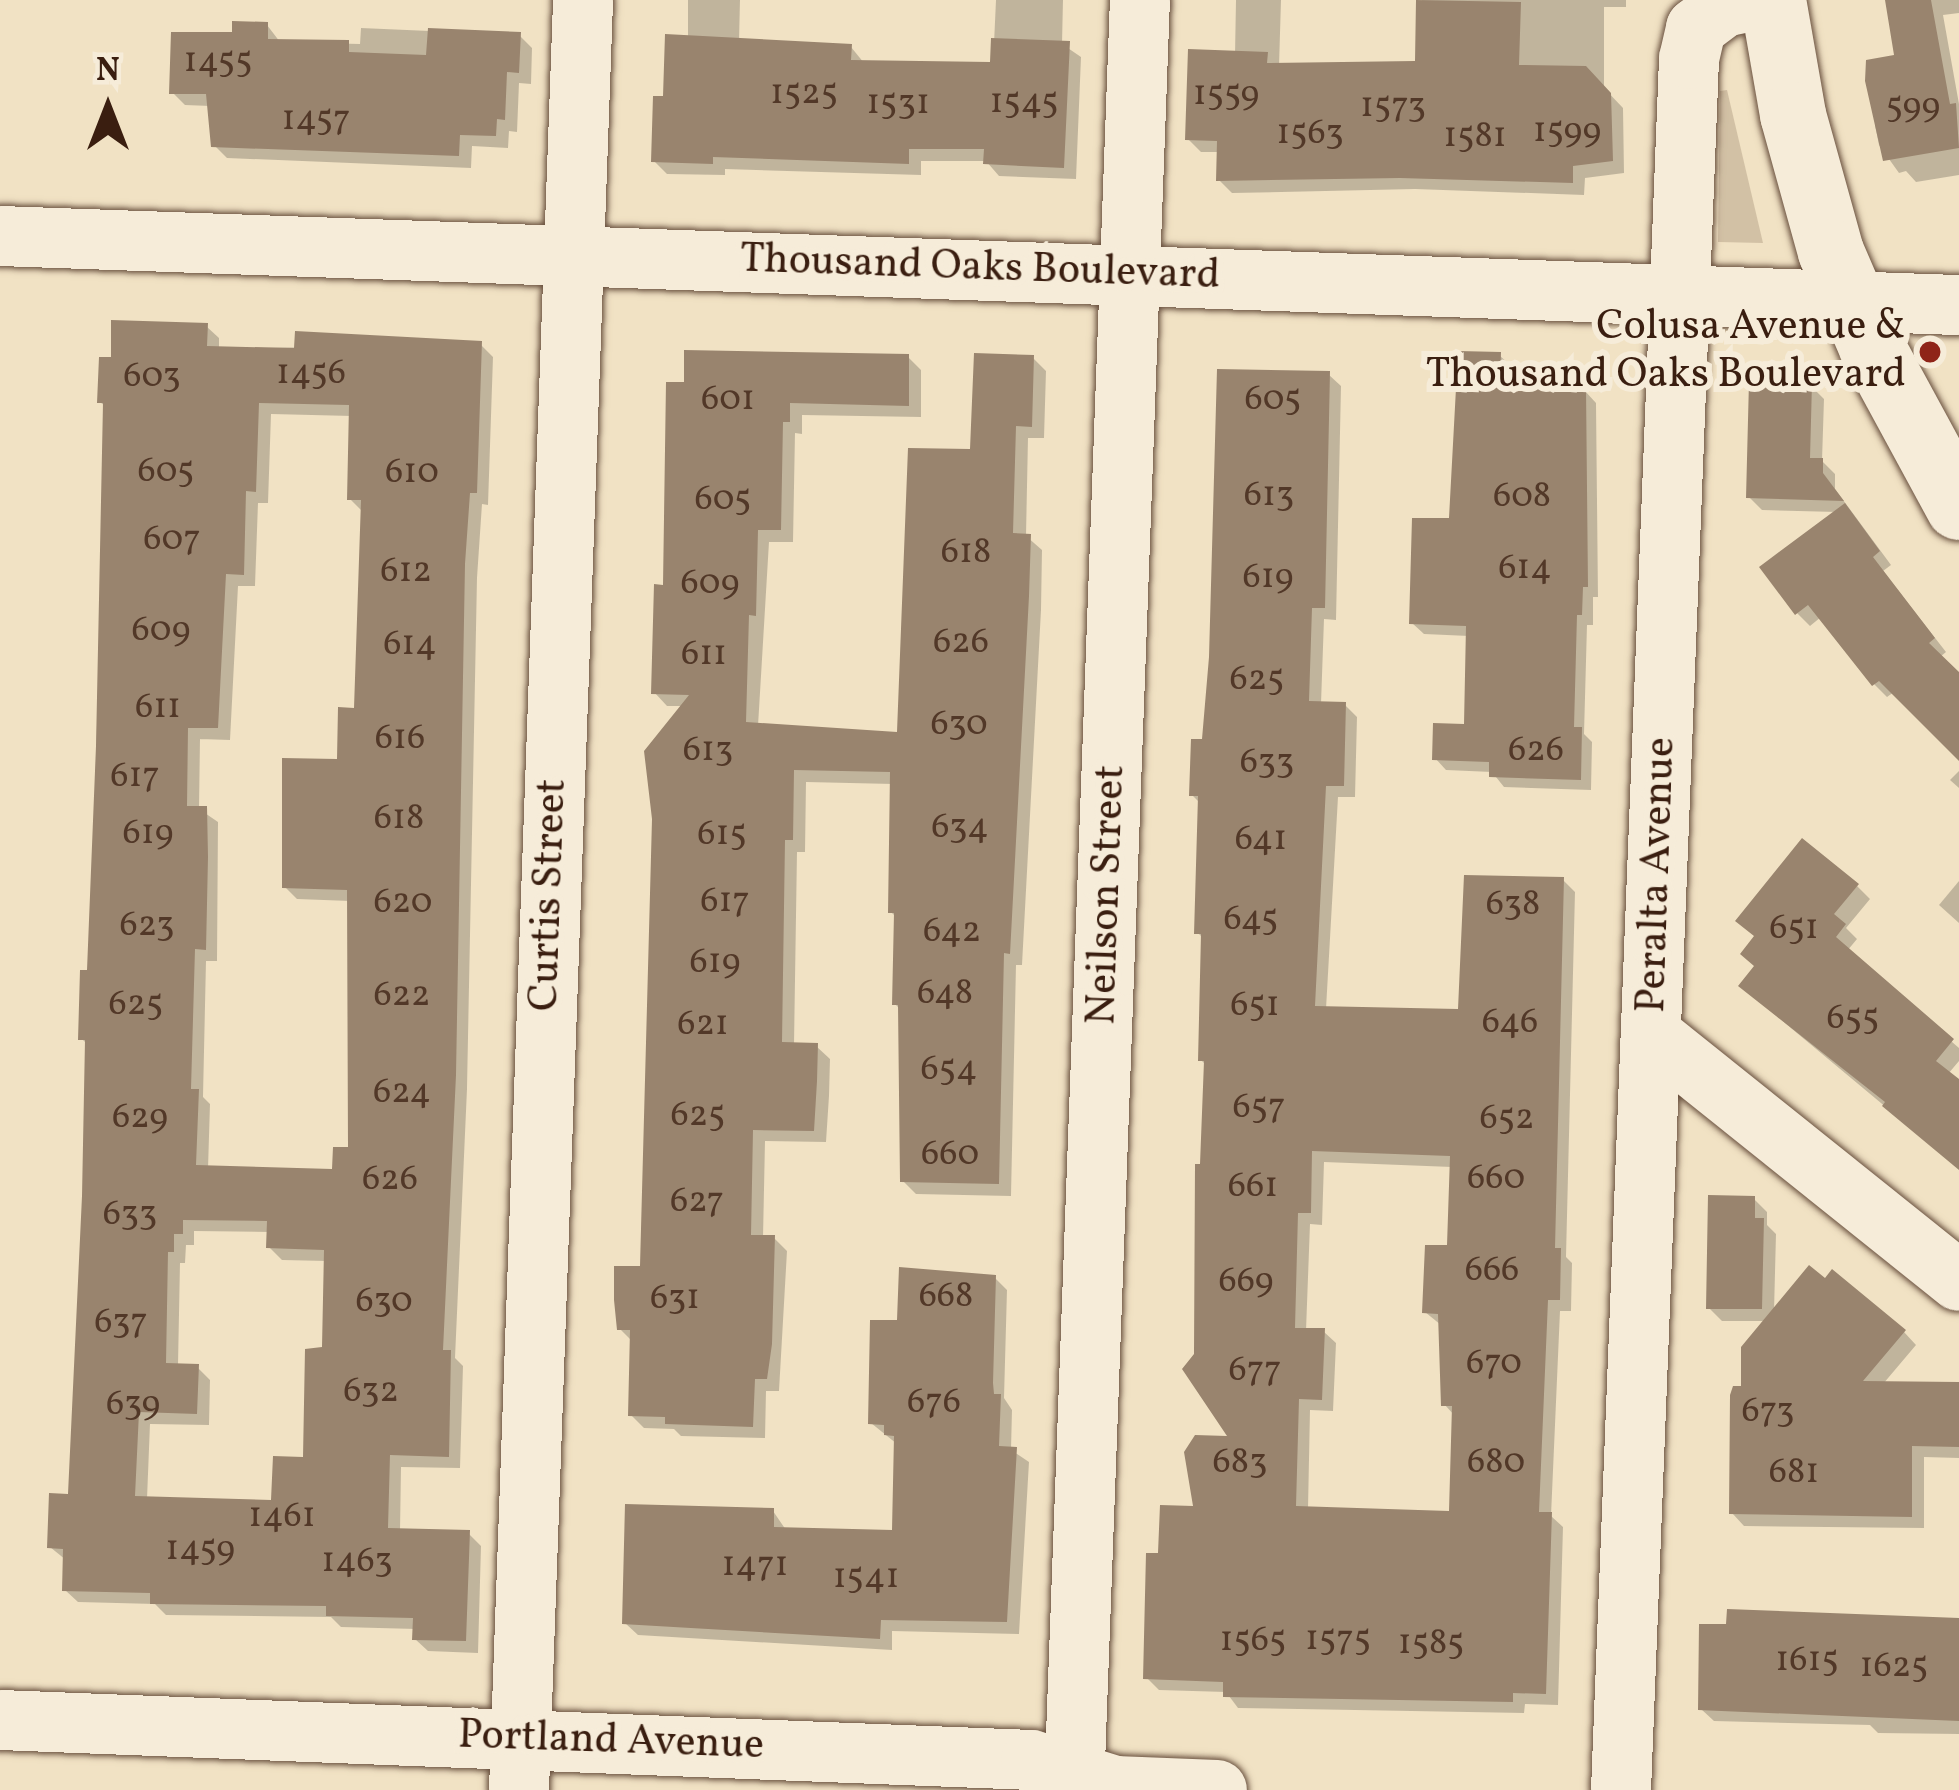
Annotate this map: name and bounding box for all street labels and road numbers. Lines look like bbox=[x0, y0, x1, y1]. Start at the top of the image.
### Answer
street label: Thousand Oaks Boulevard bbox=[739, 235, 1221, 303]
street label: Peralta Avenue bbox=[1628, 736, 1688, 1014]
street label: Neilson Street bbox=[1078, 764, 1138, 1026]
street label: Curtis Street bbox=[521, 778, 579, 1012]
street label: Portland Avenue bbox=[457, 1711, 765, 1773]

